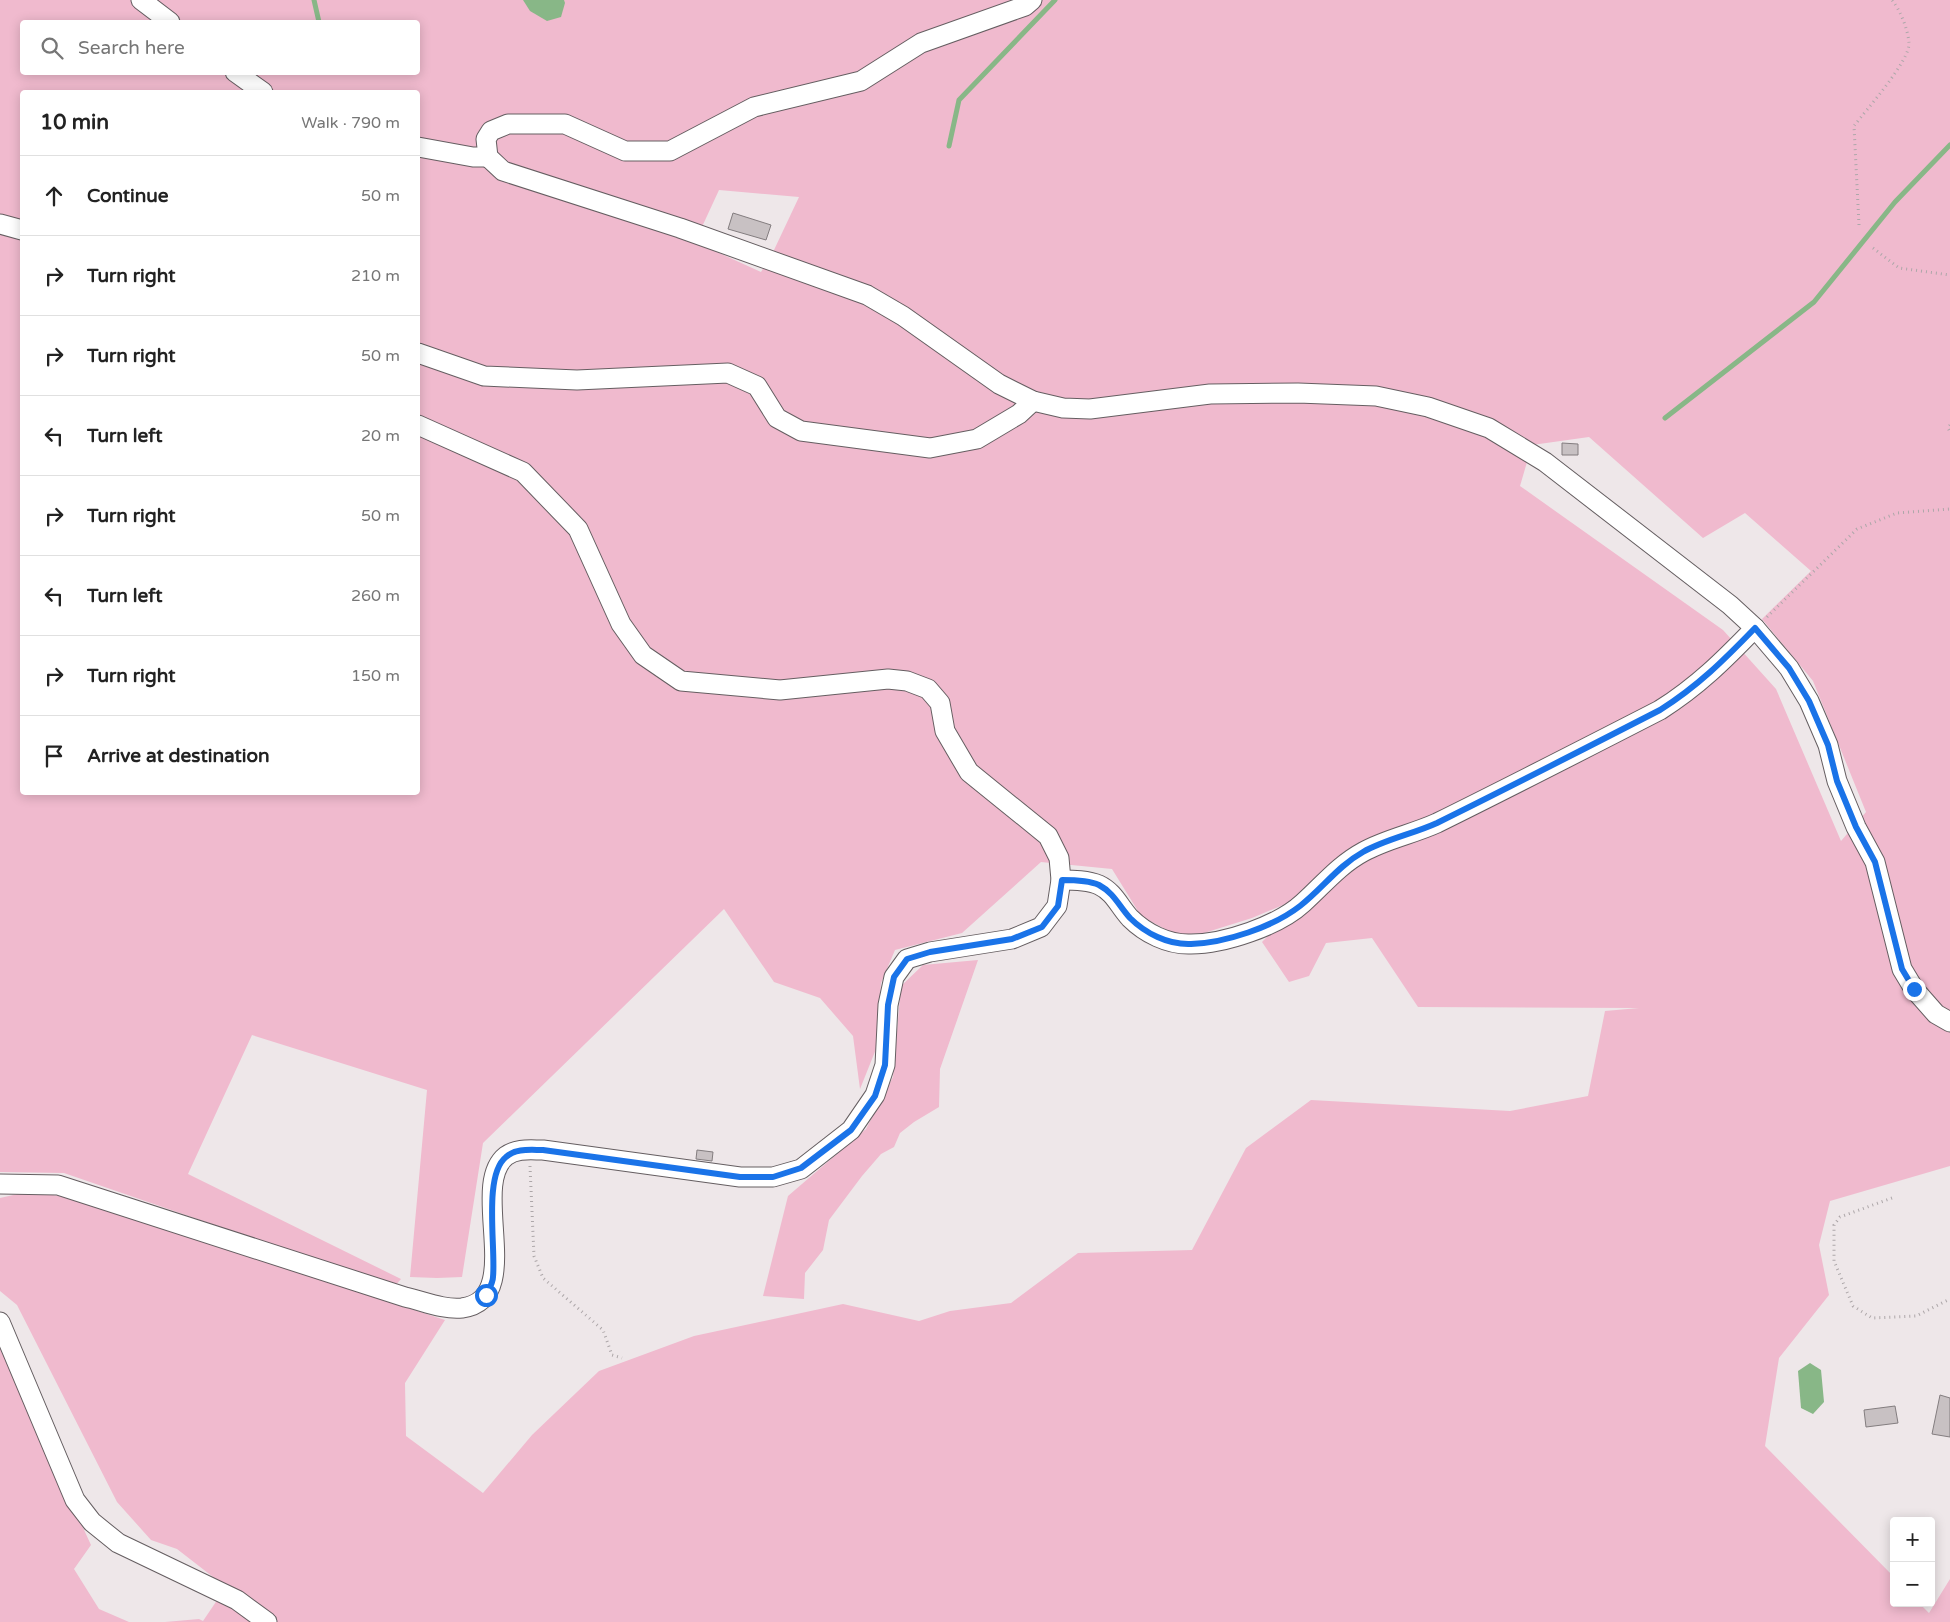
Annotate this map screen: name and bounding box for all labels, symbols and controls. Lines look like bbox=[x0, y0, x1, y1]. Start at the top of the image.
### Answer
search box bbox=[20, 20, 420, 75]
icon: search bbox=[38, 34, 66, 62]
text: Search here bbox=[78, 37, 185, 59]
text: 10 min bbox=[40, 110, 109, 135]
text: Walk · 790 m bbox=[301, 113, 400, 133]
icon: ahead bbox=[40, 182, 68, 210]
text: Continue bbox=[87, 185, 169, 207]
text: 50 m bbox=[361, 186, 400, 206]
icon: right bbox=[40, 262, 68, 290]
text: Turn right bbox=[87, 265, 175, 287]
text: 210 m bbox=[351, 266, 400, 286]
icon: right bbox=[40, 342, 68, 370]
text: Turn right bbox=[87, 345, 175, 367]
text: 50 m bbox=[361, 346, 400, 366]
icon: left bbox=[40, 422, 68, 450]
text: Turn left bbox=[87, 425, 163, 447]
text: 20 m bbox=[361, 426, 400, 446]
icon: right bbox=[40, 502, 68, 530]
text: Turn right bbox=[87, 505, 175, 527]
text: 50 m bbox=[361, 506, 400, 526]
icon: left bbox=[40, 582, 68, 610]
text: Turn left bbox=[87, 585, 163, 607]
text: 260 m bbox=[351, 586, 400, 606]
icon: right bbox=[40, 662, 68, 690]
text: Turn right bbox=[87, 665, 175, 687]
text: 150 m bbox=[351, 666, 400, 686]
icon: arrive bbox=[40, 742, 68, 770]
text: Arrive at destination bbox=[87, 745, 270, 767]
route end bbox=[1903, 978, 1926, 1001]
route start bbox=[475, 1284, 498, 1307]
map controls bbox=[1890, 1517, 1935, 1607]
button: + bbox=[1890, 1517, 1935, 1562]
button: − bbox=[1890, 1562, 1935, 1607]

